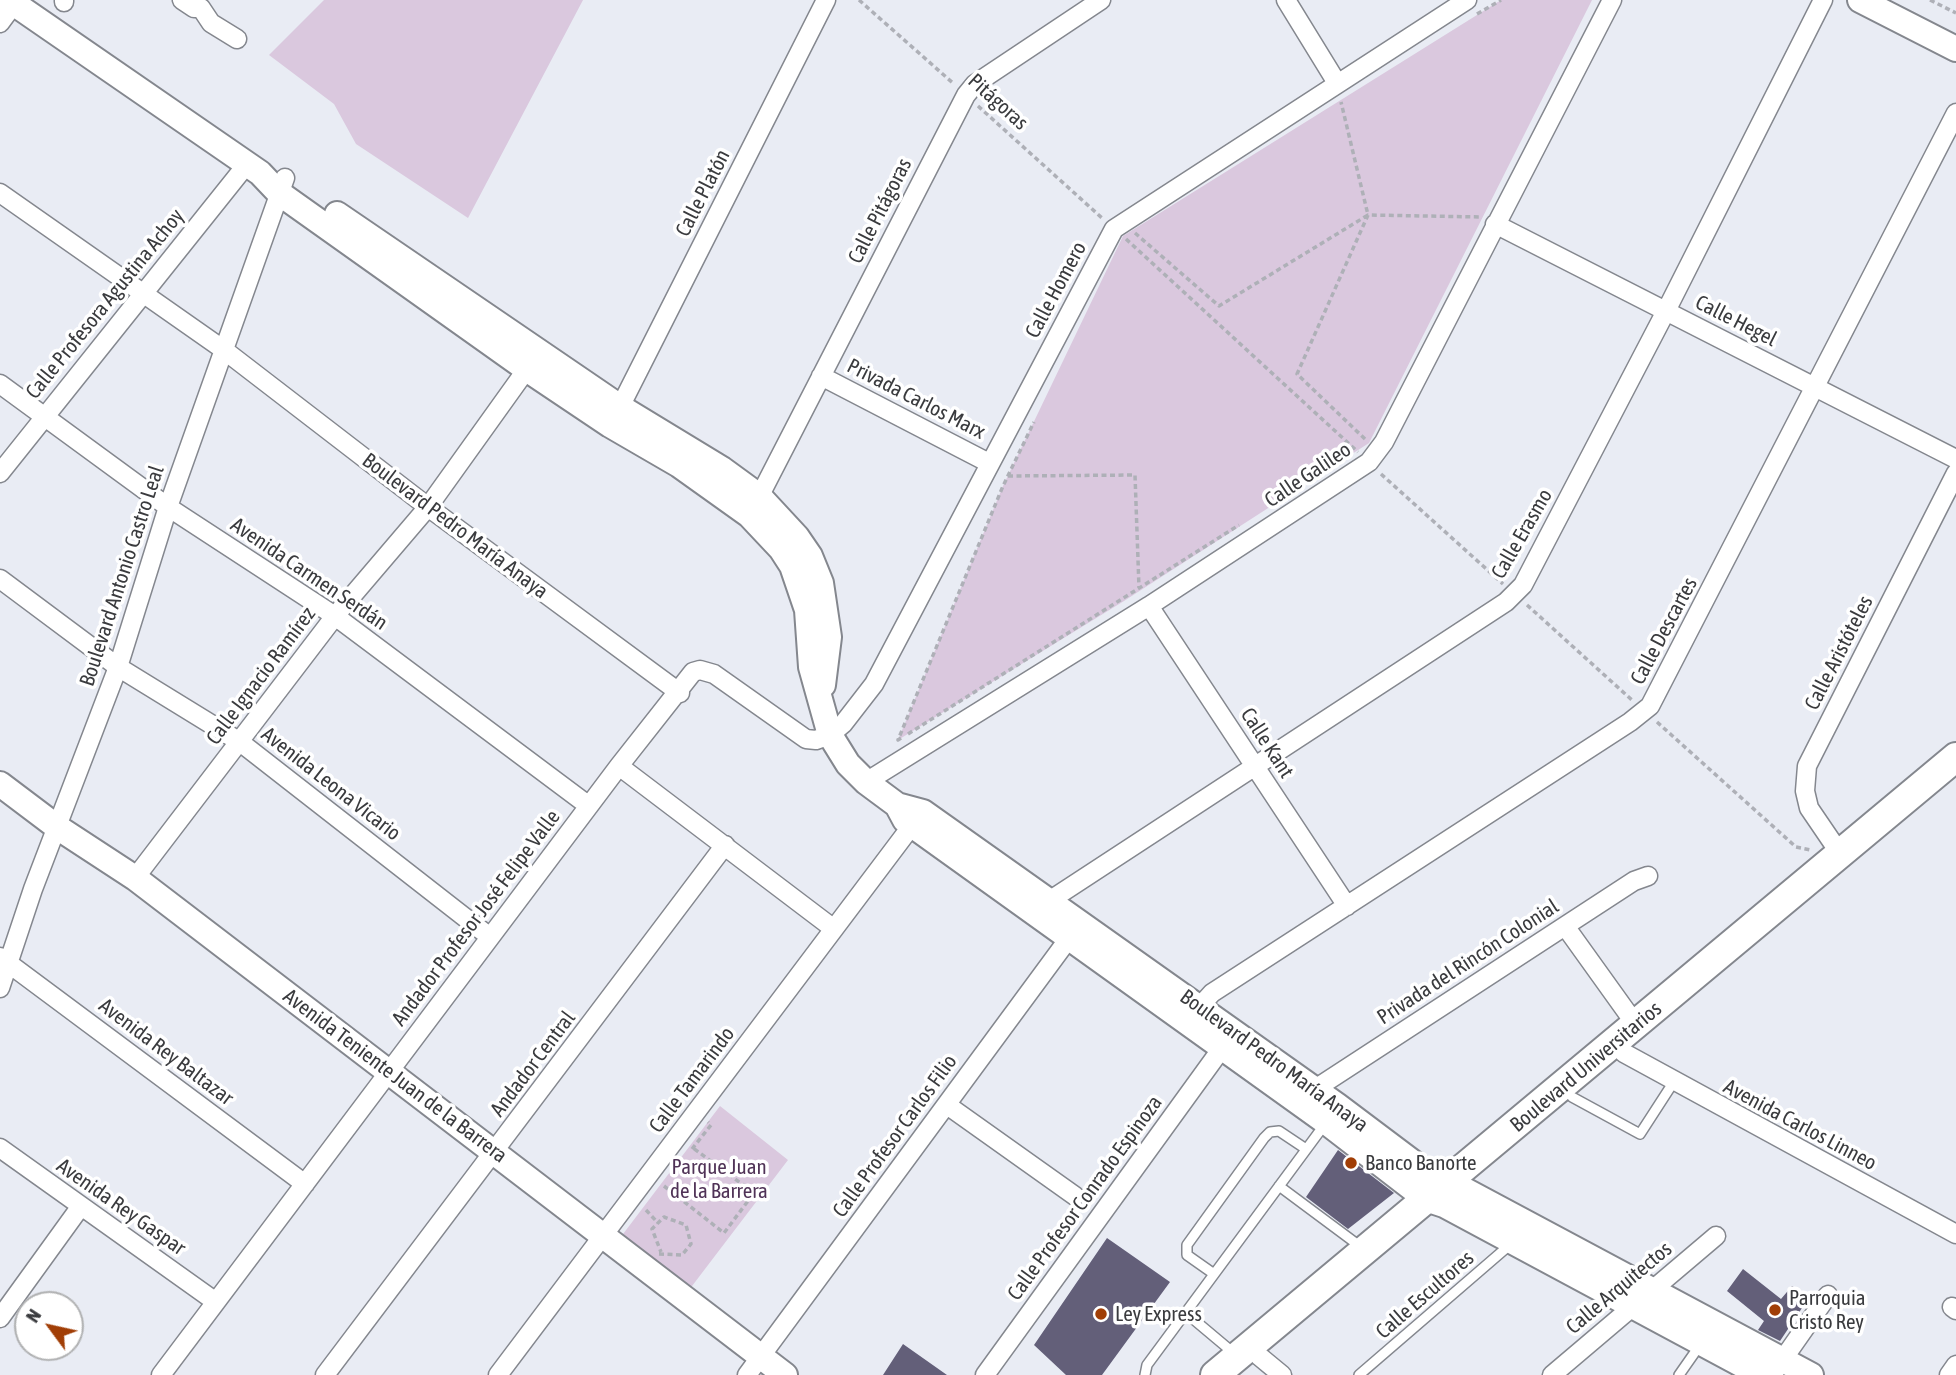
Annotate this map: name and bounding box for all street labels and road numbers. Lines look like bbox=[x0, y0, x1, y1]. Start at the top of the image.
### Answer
street label: Pitágoras bbox=[963, 69, 1033, 135]
street label: Calle Platón bbox=[670, 145, 736, 241]
street label: Calle Pitágoras bbox=[843, 154, 917, 268]
street label: Calle Profesora Agustina Achoy bbox=[21, 204, 189, 404]
street label: Calle Homero bbox=[1020, 238, 1092, 342]
street label: Calle Hegel bbox=[1691, 290, 1781, 352]
street label: Privada Carlos Marx bbox=[843, 353, 989, 445]
street label: Calle Galileo bbox=[1260, 437, 1356, 513]
street label: Boulevard Pedro María Anaya bbox=[357, 448, 553, 604]
street label: Boulevard Antonio Castro Leal bbox=[74, 463, 170, 689]
street label: Calle Erasmo bbox=[1486, 485, 1558, 583]
street label: Avenida Carmen Serdán bbox=[226, 512, 392, 636]
street label: Calle Descartes bbox=[1625, 573, 1703, 689]
street label: Calle Aristóteles bbox=[1799, 592, 1879, 714]
street label: Calle Ignacio Ramírez bbox=[201, 602, 321, 750]
street label: Calle Kant bbox=[1235, 703, 1299, 783]
street label: Avenida Leona Vicario bbox=[256, 722, 406, 846]
street label: Andador Profesor José Felipe Valle bbox=[387, 805, 565, 1031]
street label: Privada del Rincón Colonial bbox=[1373, 894, 1563, 1030]
street label: Avenida Teniente Juan de la Barrera bbox=[278, 984, 512, 1168]
street label: Boulevard Pedro María Anaya bbox=[1175, 984, 1373, 1138]
street label: Avenida Rey Baltazar bbox=[94, 993, 238, 1111]
street label: Boulevard Universitarios bbox=[1505, 996, 1667, 1138]
street label: Andador Central bbox=[485, 1006, 581, 1122]
street label: Calle Tamarindo bbox=[644, 1022, 740, 1138]
street label: Calle Profesor Carlos Filio bbox=[827, 1050, 963, 1222]
street label: Avenida Carlos Linneo bbox=[1719, 1074, 1881, 1176]
street label: Calle Profesor Conrado Espinoza bbox=[1002, 1091, 1168, 1305]
street label: Avenida Rey Gaspar bbox=[52, 1153, 190, 1261]
street label: Calle Arquitectos bbox=[1561, 1237, 1677, 1339]
street label: Calle Escultores bbox=[1371, 1246, 1479, 1344]

